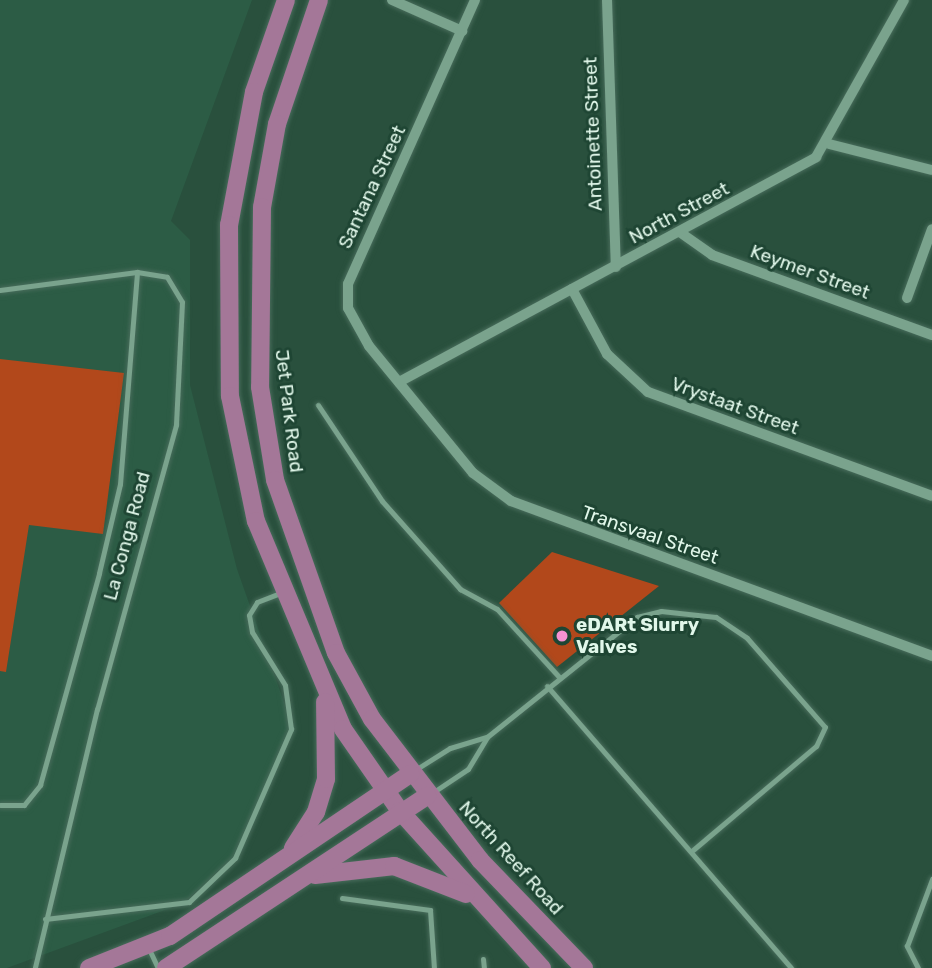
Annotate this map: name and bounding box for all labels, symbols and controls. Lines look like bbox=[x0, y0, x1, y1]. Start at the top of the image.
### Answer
street label: Antoinette Street bbox=[579, 57, 607, 211]
street label: Santana Street bbox=[334, 122, 410, 252]
street label: North Street bbox=[625, 177, 733, 249]
street label: Keymer Street bbox=[747, 240, 873, 304]
street label: Jet Park Road bbox=[270, 348, 308, 474]
street label: Vrystaat Street bbox=[668, 372, 802, 440]
street label: La Conga Road bbox=[99, 469, 155, 603]
street label: Transvaal Street bbox=[579, 501, 721, 569]
place label: eDARt Slurry Valves bbox=[576, 614, 699, 658]
marker: eDARt Slurry Valves bbox=[554, 628, 570, 644]
street label: North Reef Road bbox=[454, 796, 568, 920]

